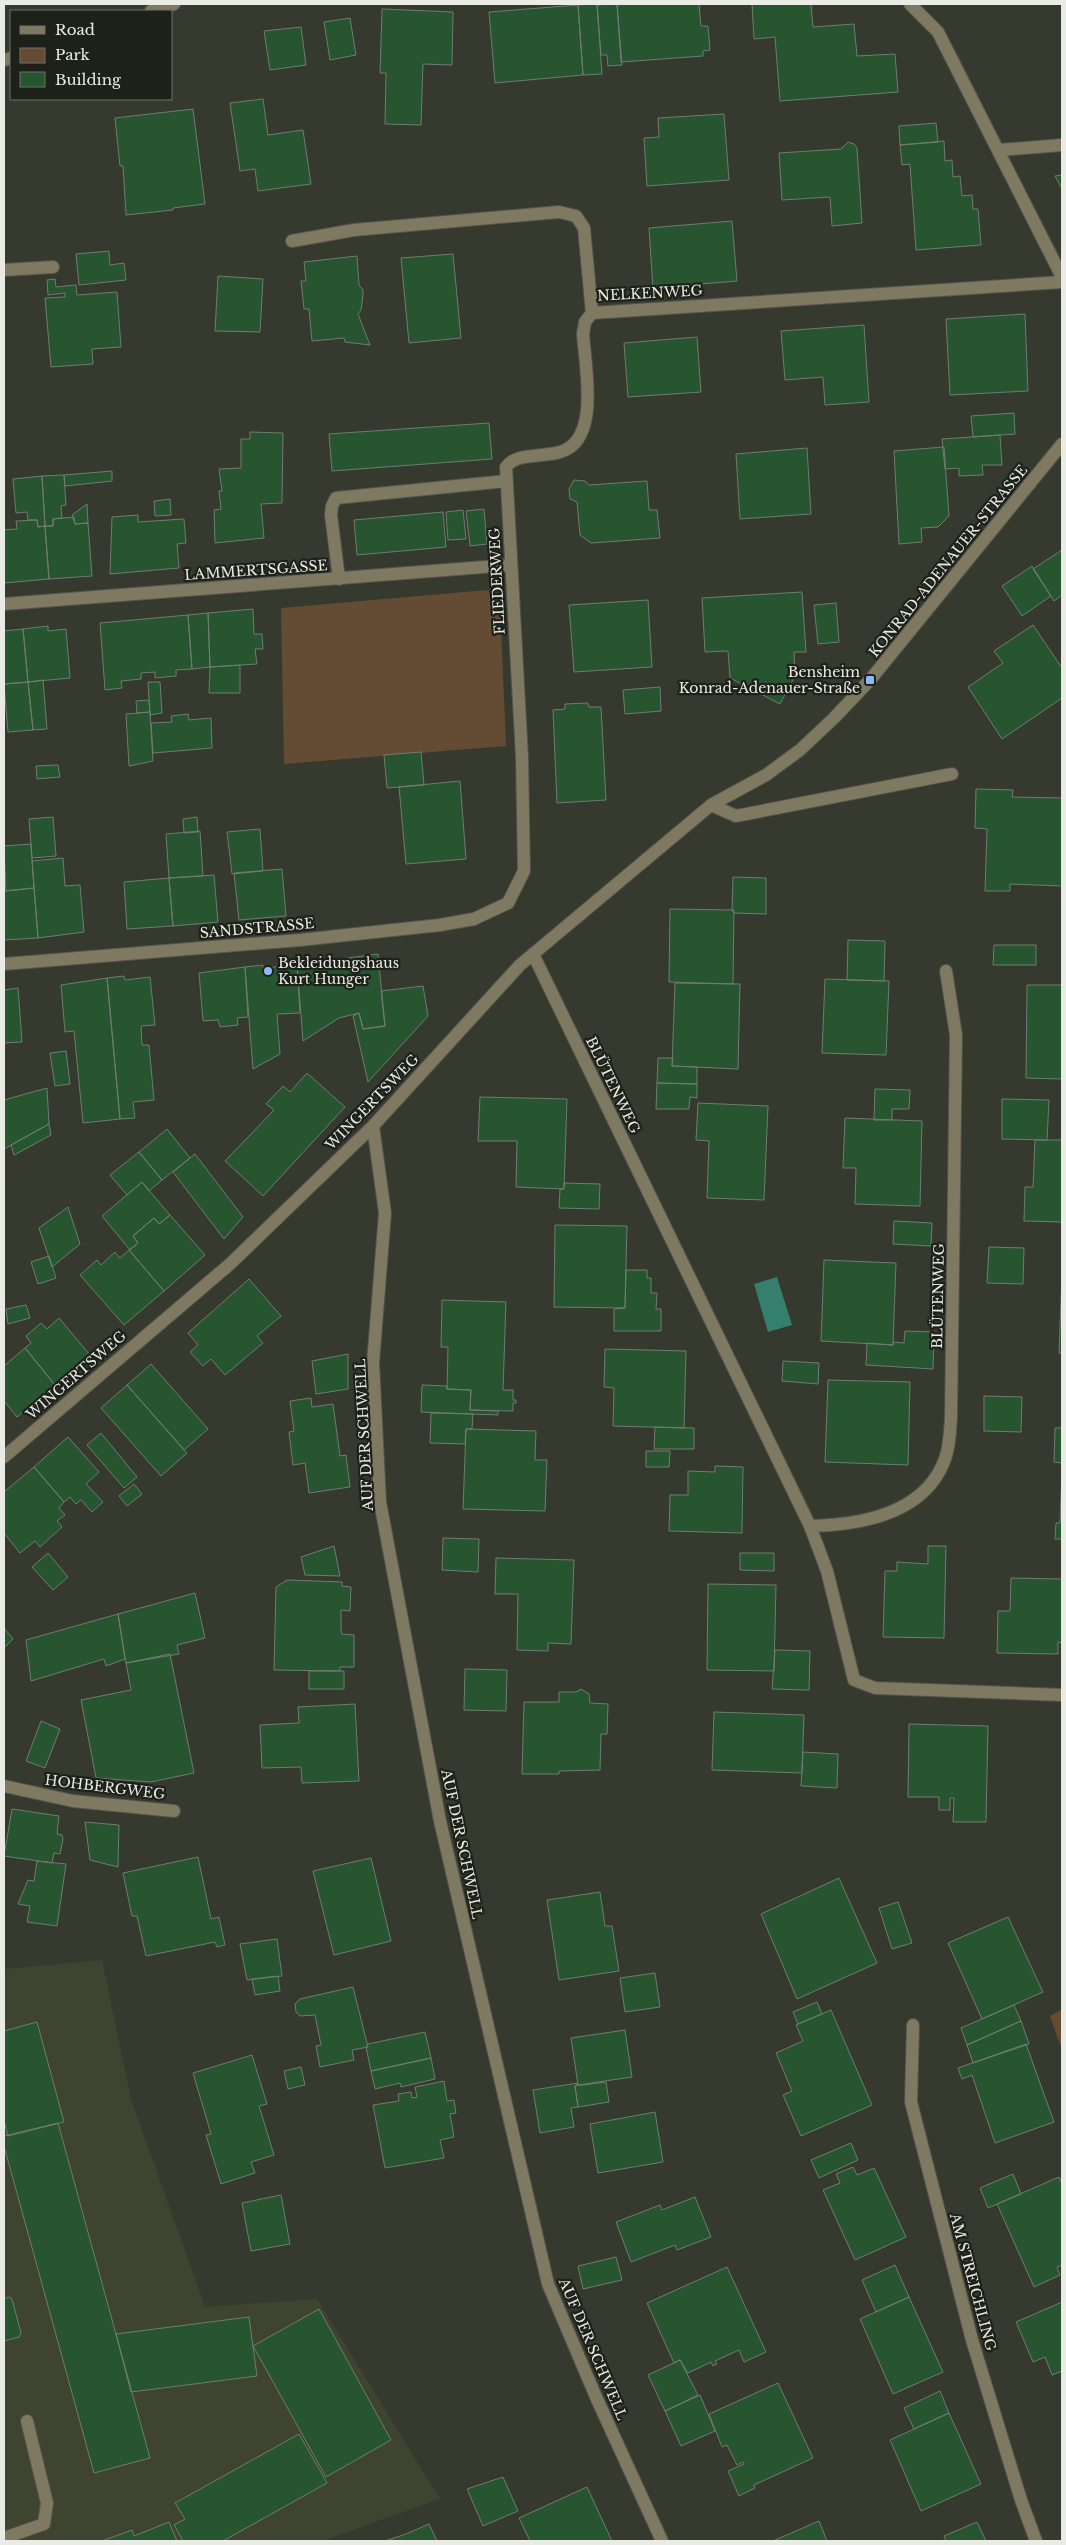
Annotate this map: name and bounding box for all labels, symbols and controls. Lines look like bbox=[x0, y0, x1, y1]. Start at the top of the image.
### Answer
legend bbox=[10, 10, 172, 100]
text: Road bbox=[55, 20, 95, 39]
text: Park bbox=[55, 45, 91, 64]
text: Building bbox=[55, 70, 122, 89]
street label: NELKENWEG bbox=[597, 281, 703, 305]
street label: KONRAD-ADENAUER-STRASSE bbox=[865, 461, 1031, 661]
street label: FLIEDERWEG bbox=[485, 527, 509, 635]
street label: LAMMERTSGASSE bbox=[184, 556, 328, 584]
place label: Bensheim Konrad-Adenauer-Straße bbox=[679, 663, 860, 697]
marker: Bensheim Konrad-Adenauer-Straße bbox=[864, 674, 876, 686]
street label: SANDSTRASSE bbox=[199, 914, 315, 942]
place label: Bekleidungshaus Kurt Hunger bbox=[278, 954, 399, 988]
marker: Bekleidungshaus Kurt Hunger bbox=[262, 965, 274, 977]
street label: BLÜTENWEG bbox=[582, 1033, 645, 1136]
street label: WINGERTSWEG bbox=[321, 1050, 423, 1155]
street label: BLÜTENWEG bbox=[927, 1243, 948, 1349]
street label: WINGERTSWEG bbox=[21, 1327, 130, 1424]
street label: AUF DER SCHWELL bbox=[351, 1358, 377, 1513]
street label: AUF DER SCHWELL bbox=[437, 1767, 487, 1920]
street label: HOHBERGWEG bbox=[44, 1771, 166, 1803]
street label: AM STREICHLING bbox=[946, 2210, 1000, 2353]
street label: AUF DER SCHWELL bbox=[555, 2274, 631, 2423]

